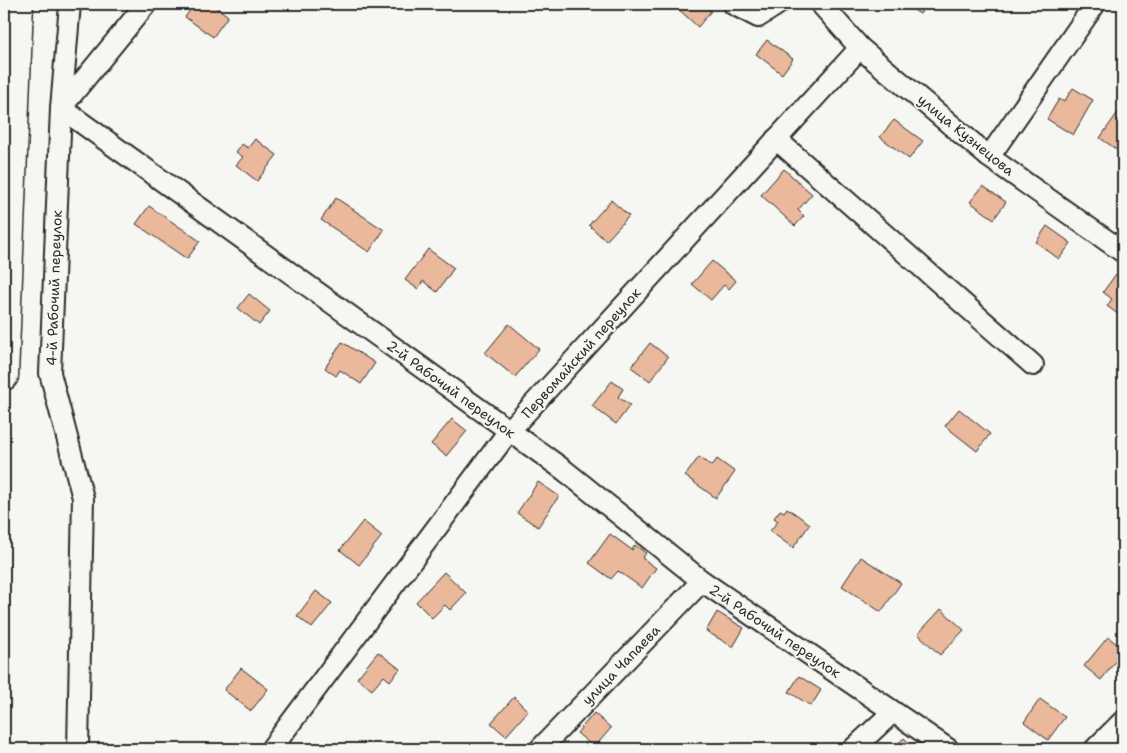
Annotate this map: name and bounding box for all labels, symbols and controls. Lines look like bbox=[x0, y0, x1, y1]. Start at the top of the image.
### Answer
street label: улица Кузнецова bbox=[914, 90, 1018, 180]
street label: 4-й Рабочий переулок bbox=[42, 209, 66, 366]
street label: Первомайский переулок bbox=[518, 284, 645, 422]
street label: 2-й Рабочий переулок bbox=[383, 336, 519, 442]
street label: 2-й Рабочий переулок bbox=[706, 580, 845, 682]
street label: улица Чапаева bbox=[578, 621, 664, 709]

